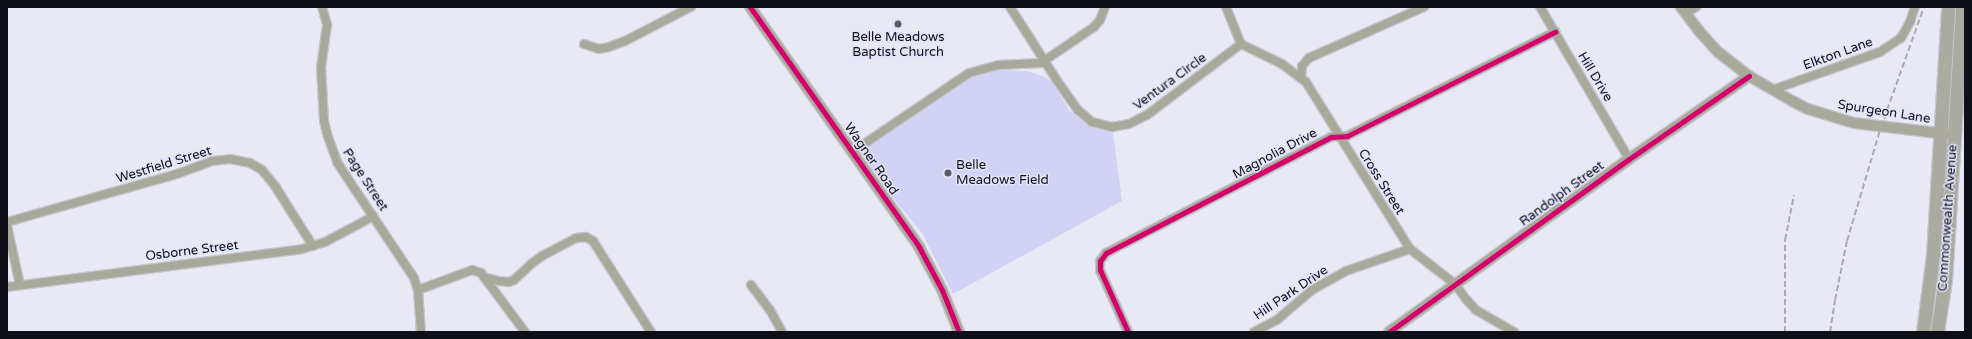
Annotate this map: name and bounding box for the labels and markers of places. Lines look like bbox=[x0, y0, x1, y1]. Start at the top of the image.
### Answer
marker: Belle Meadows Baptist Church bbox=[893, 19, 903, 29]
place label: Belle Meadows Baptist Church bbox=[851, 30, 945, 61]
place label: Belle Meadows Field bbox=[956, 158, 1049, 189]
marker: Belle Meadows Field bbox=[943, 168, 953, 178]

